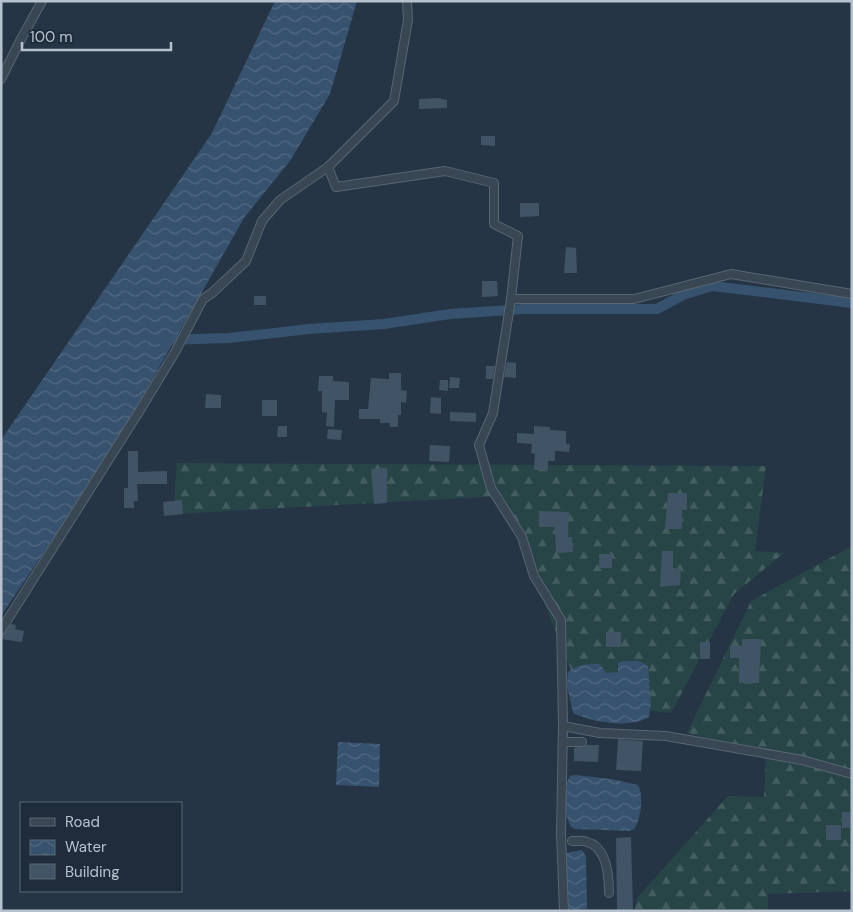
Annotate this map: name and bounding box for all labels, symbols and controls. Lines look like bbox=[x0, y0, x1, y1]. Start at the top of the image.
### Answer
scale bar bbox=[22, 20, 171, 52]
text: 100 m bbox=[30, 27, 73, 47]
legend bbox=[20, 802, 182, 892]
text: Road bbox=[65, 812, 100, 832]
text: Water bbox=[65, 837, 107, 857]
text: Building bbox=[65, 862, 120, 882]

